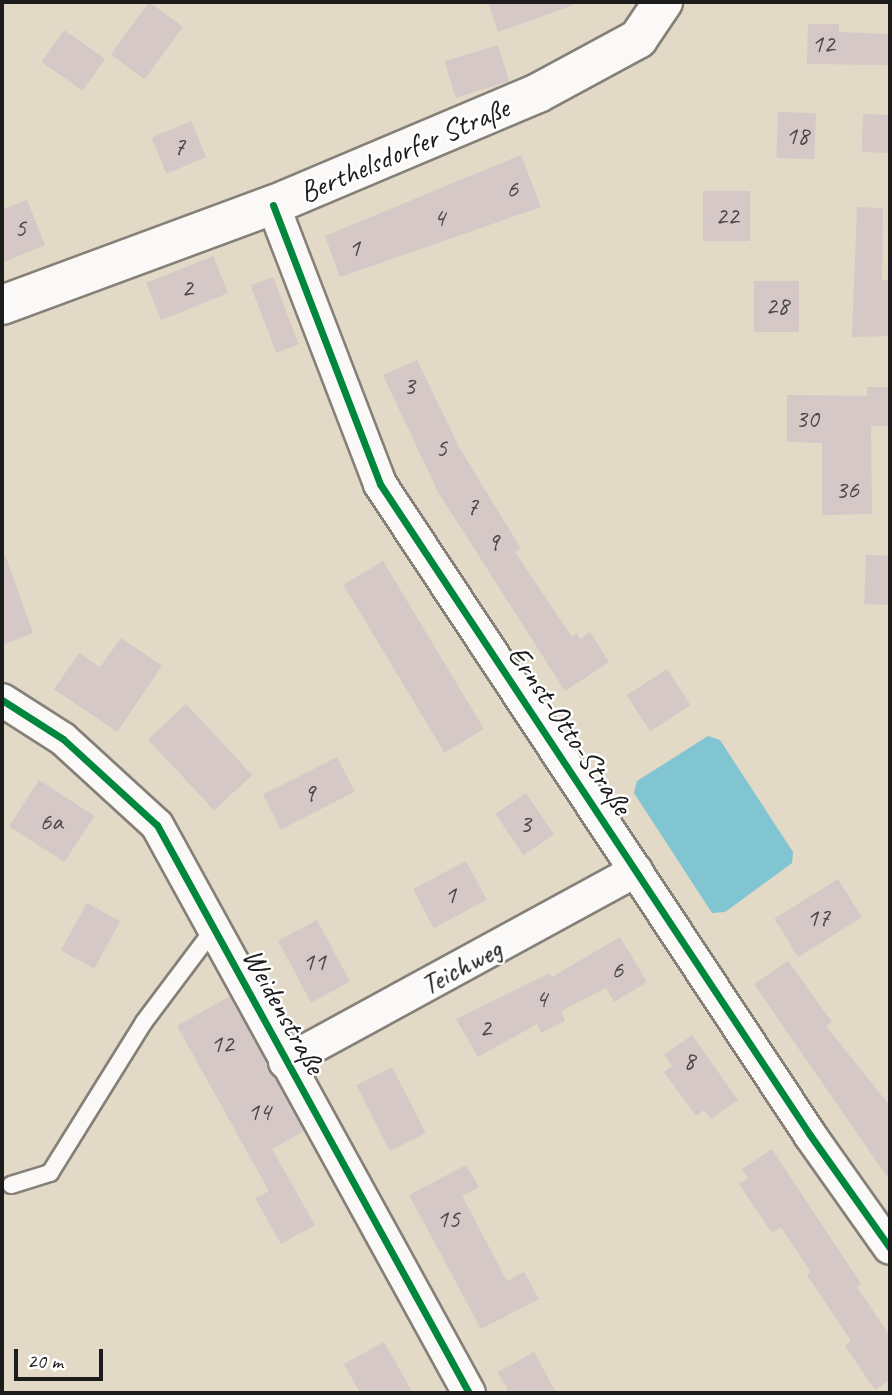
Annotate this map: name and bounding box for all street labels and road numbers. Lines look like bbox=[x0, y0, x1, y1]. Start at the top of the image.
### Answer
street label: Berthelsdorfer Straße bbox=[293, 89, 515, 211]
street label: Ernst-Otto-Straße bbox=[500, 638, 640, 822]
street label: Teichweg bbox=[414, 931, 508, 1003]
street label: Weidenstraße bbox=[235, 942, 333, 1080]

